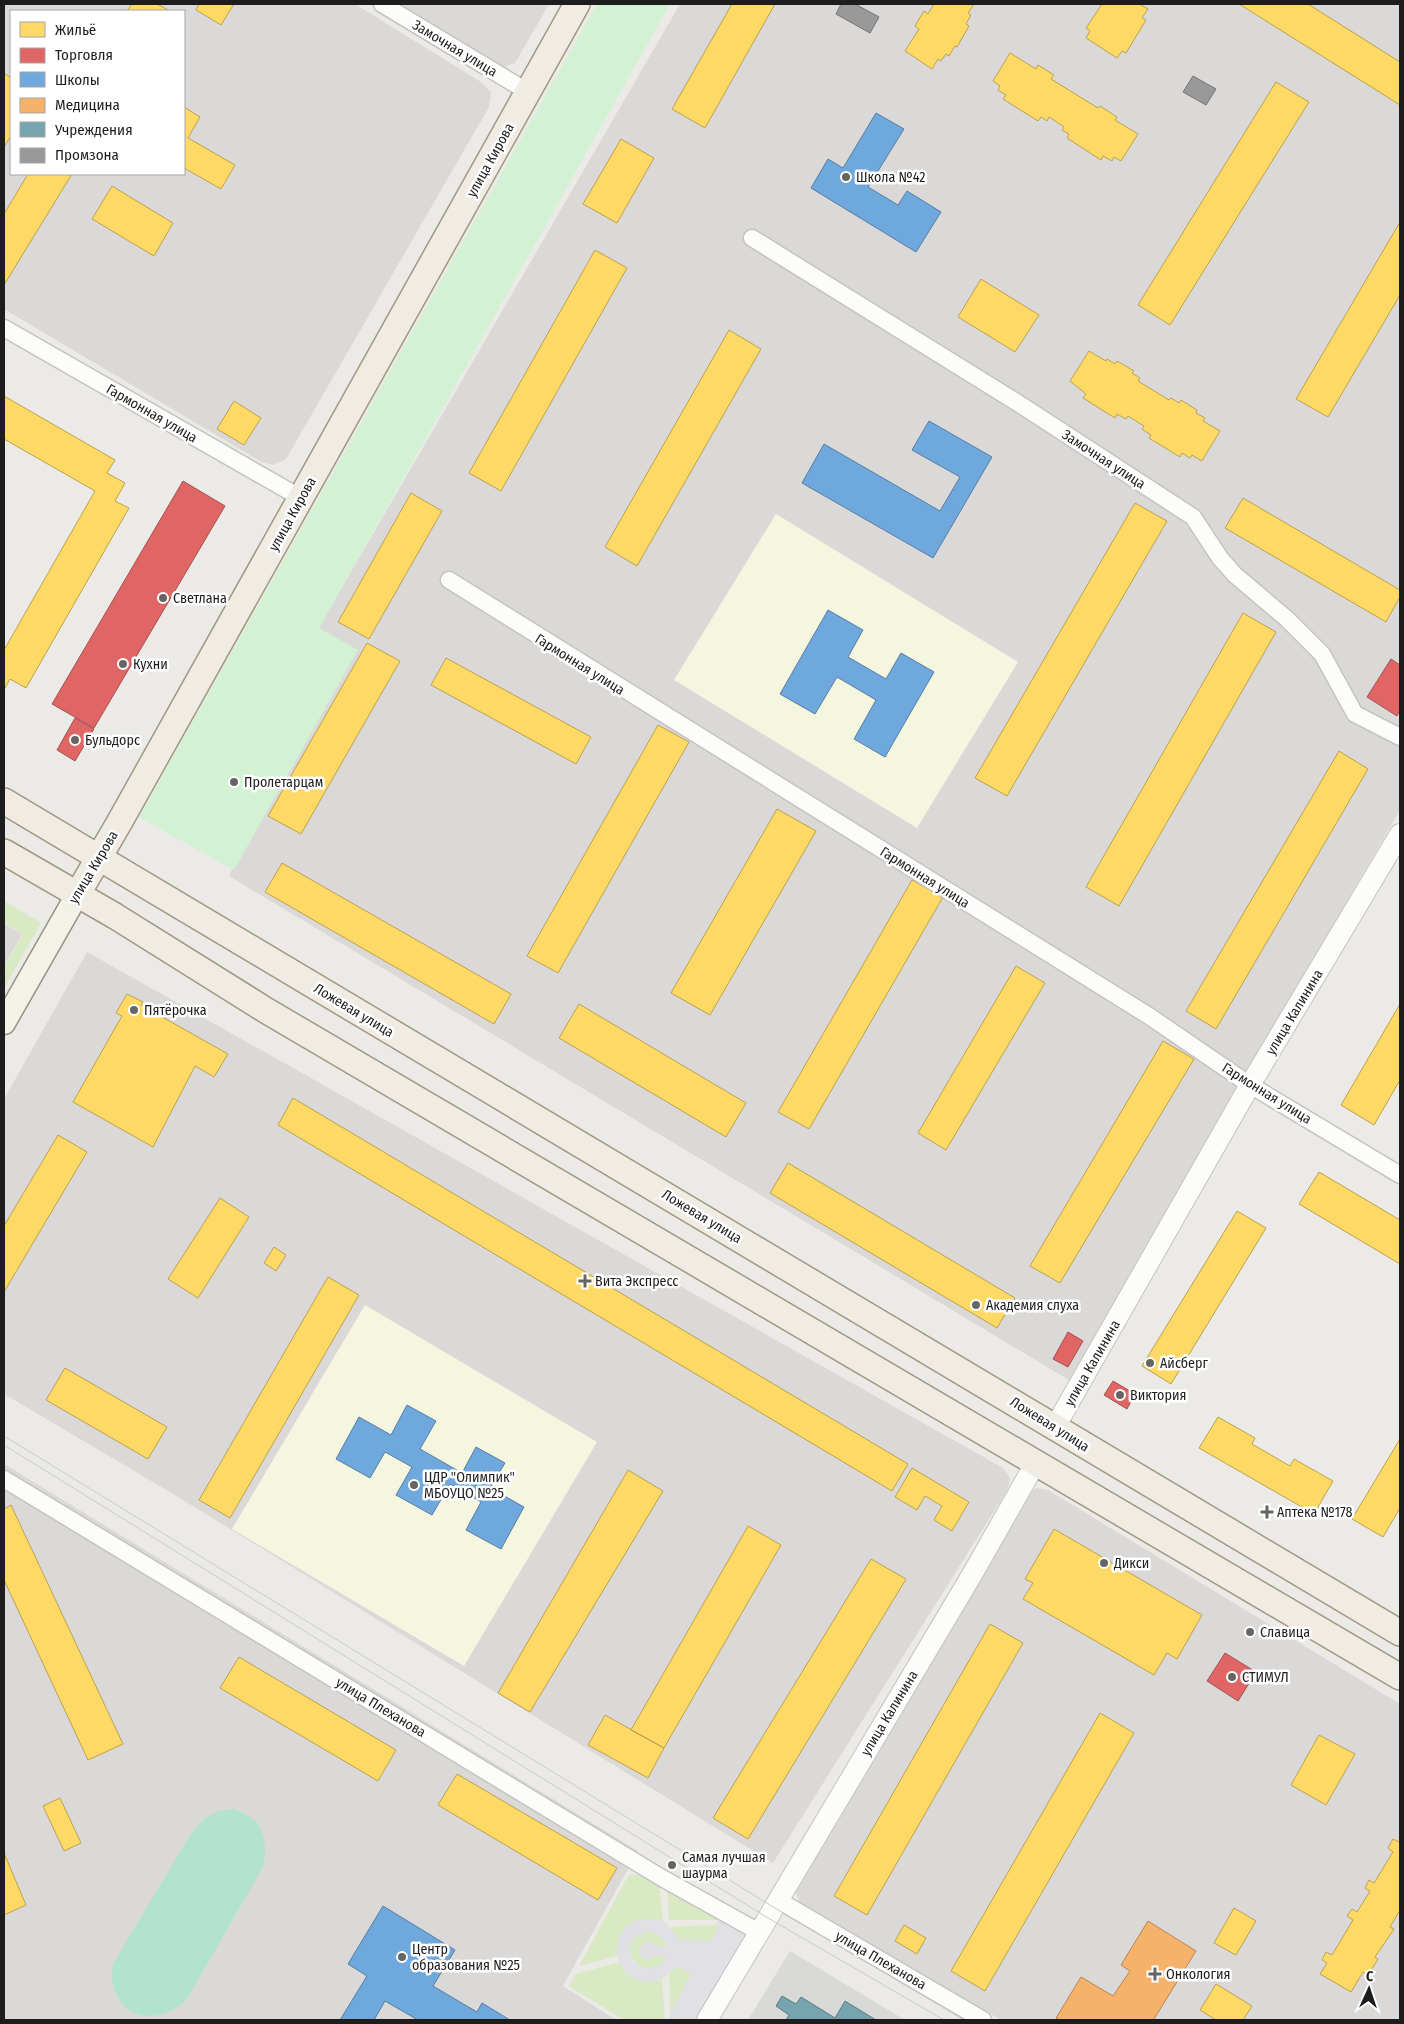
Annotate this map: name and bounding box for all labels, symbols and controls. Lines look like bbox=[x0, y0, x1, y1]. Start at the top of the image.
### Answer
legend bbox=[10, 10, 185, 175]
street label: Замочная улица bbox=[409, 16, 500, 80]
text: Жильё bbox=[55, 21, 96, 39]
text: Торговля bbox=[55, 46, 113, 64]
text: Школы bbox=[55, 71, 100, 89]
text: Медицина bbox=[55, 96, 120, 114]
street label: улица Кирова bbox=[463, 120, 518, 200]
text: Учреждения bbox=[54, 121, 133, 139]
text: Промзона bbox=[55, 146, 119, 164]
place label: Школа №42 bbox=[856, 169, 925, 186]
marker: Школа №42 bbox=[840, 171, 852, 183]
street label: Гармонная улица bbox=[103, 380, 200, 446]
street label: Замочная улица bbox=[1059, 426, 1149, 493]
street label: улица Кирова bbox=[265, 474, 320, 554]
place label: Светлана bbox=[173, 590, 227, 607]
marker: Светлана bbox=[157, 592, 169, 604]
street label: Гармонная улица bbox=[532, 630, 628, 699]
place label: Кухни bbox=[133, 656, 168, 673]
marker: Кухни bbox=[117, 658, 129, 670]
place label: Бульдорс bbox=[85, 732, 140, 749]
marker: Бульдорс bbox=[69, 734, 81, 746]
place label: Пролетарцам bbox=[244, 774, 323, 791]
marker: Пролетарцам bbox=[228, 776, 240, 788]
street label: улица Кирова bbox=[65, 828, 122, 907]
street label: Гармонная улица bbox=[877, 843, 973, 912]
street label: улица Калинина bbox=[1262, 966, 1327, 1058]
street label: Ложевая улица bbox=[311, 980, 397, 1041]
place label: Пятёрочка bbox=[144, 1002, 207, 1019]
marker: Пятёрочка bbox=[128, 1004, 140, 1016]
street label: Гармонная улица bbox=[1219, 1059, 1315, 1128]
street label: Ложевая улица bbox=[659, 1186, 745, 1247]
place label: Вита Экспресс bbox=[595, 1273, 678, 1290]
marker: Вита Экспресс bbox=[579, 1275, 591, 1287]
place label: Академия слуха bbox=[986, 1297, 1079, 1314]
marker: Академия слуха bbox=[970, 1299, 982, 1311]
street label: улица Калинина bbox=[1061, 1317, 1124, 1409]
place label: Айсберг bbox=[1160, 1355, 1208, 1372]
marker: Айсберг bbox=[1144, 1357, 1156, 1369]
place label: Виктория bbox=[1130, 1387, 1186, 1404]
marker: Виктория bbox=[1114, 1389, 1126, 1401]
street label: Ложевая улица bbox=[1007, 1393, 1093, 1456]
place label: ЦДР "Олимпик" МБОУЦО №25 bbox=[424, 1469, 515, 1502]
marker: ЦДР "Олимпик" МБОУЦО №25 bbox=[408, 1479, 420, 1491]
place label: Аптека №178 bbox=[1277, 1504, 1353, 1521]
marker: Аптека №178 bbox=[1261, 1506, 1273, 1518]
place label: Дикси bbox=[1113, 1555, 1149, 1572]
marker: Дикси bbox=[1098, 1557, 1110, 1569]
place label: Славица bbox=[1260, 1624, 1310, 1641]
marker: Славица bbox=[1244, 1626, 1256, 1638]
street label: улица Калинина bbox=[857, 1667, 922, 1759]
place label: СТИМУЛ bbox=[1242, 1669, 1289, 1686]
marker: СТИМУЛ bbox=[1226, 1671, 1238, 1683]
street label: улица Плеханова bbox=[333, 1674, 429, 1741]
place label: Самая лучшая шаурма bbox=[682, 1849, 766, 1882]
marker: Самая лучшая шаурма bbox=[666, 1859, 678, 1871]
street label: улица Плеханова bbox=[832, 1928, 929, 1993]
place label: Центр образования №25 bbox=[412, 1941, 520, 1974]
marker: Центр образования №25 bbox=[396, 1951, 408, 1963]
north arrow bbox=[1344, 1964, 1394, 2014]
place label: Онкология bbox=[1166, 1966, 1230, 1983]
marker: Онкология bbox=[1148, 1967, 1162, 1981]
text: С bbox=[1366, 1968, 1374, 1985]

